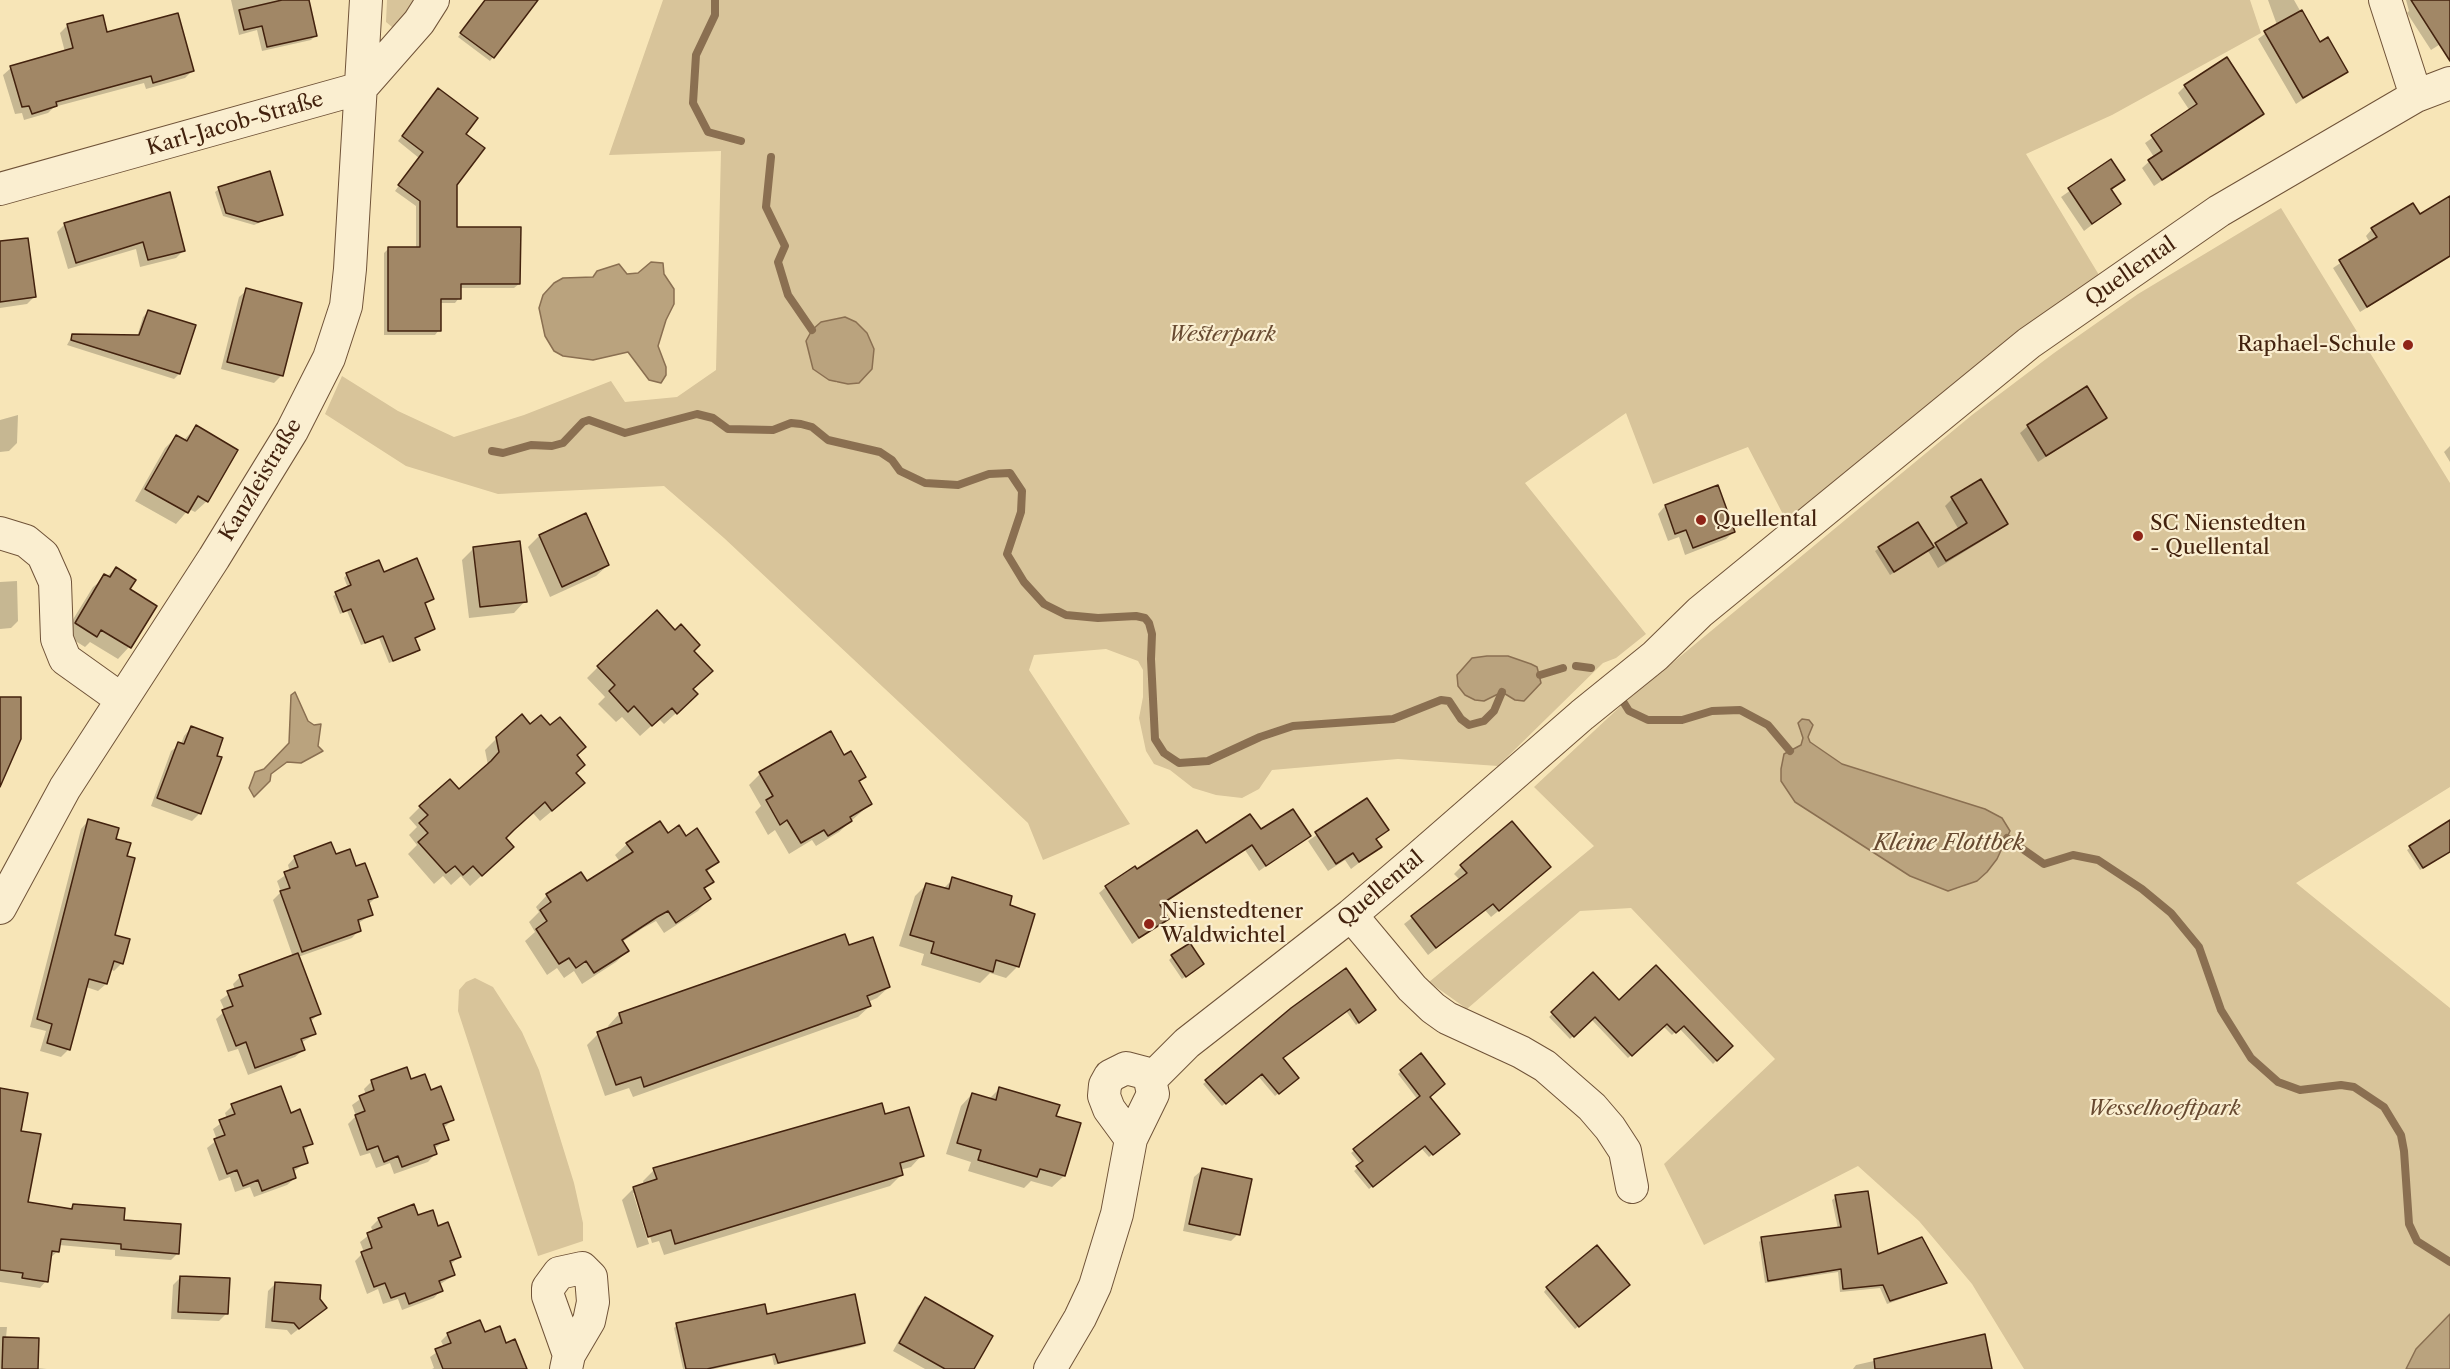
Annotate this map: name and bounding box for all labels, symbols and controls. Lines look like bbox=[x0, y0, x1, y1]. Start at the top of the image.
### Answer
street label: Karl-Jacob-Straße bbox=[144, 87, 326, 161]
street label: Quellental bbox=[2081, 232, 2181, 312]
park label: Westerpark bbox=[1168, 322, 1276, 348]
place label: Raphael-Schule bbox=[2237, 332, 2396, 358]
marker: Raphael-Schule bbox=[2401, 338, 2415, 352]
street label: Kanzleistraße bbox=[215, 414, 307, 546]
place label: Quellental bbox=[1713, 507, 1817, 533]
place label: SC Nienstedten - Quellental bbox=[2150, 511, 2306, 561]
marker: Quellental bbox=[1694, 513, 1708, 527]
marker: SC Nienstedten - Quellental bbox=[2131, 529, 2145, 543]
water label: Kleine Flottbek bbox=[1873, 831, 2025, 857]
street label: Quellental bbox=[1333, 846, 1429, 932]
place label: Nienstedtener Waldwichtel bbox=[1161, 899, 1303, 949]
marker: Nienstedtener Waldwichtel bbox=[1142, 917, 1156, 931]
park label: Wesselhoeftpark bbox=[2087, 1096, 2241, 1122]

